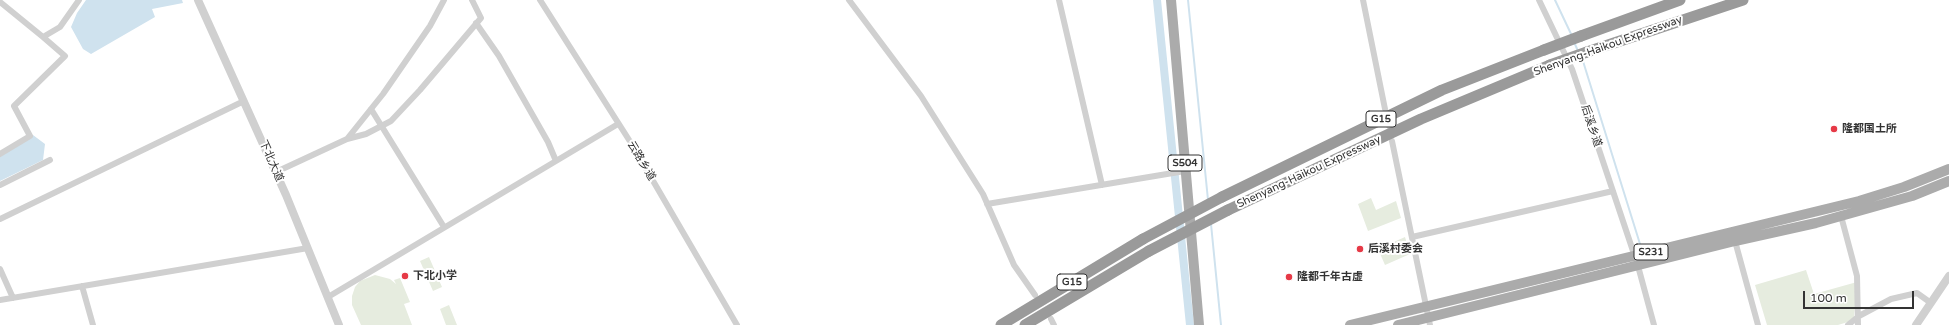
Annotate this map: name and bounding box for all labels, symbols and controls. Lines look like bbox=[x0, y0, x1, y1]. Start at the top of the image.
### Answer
street label: Shenyang-Haikou Expressway bbox=[1532, 13, 1684, 79]
street label: 后溪乡道 bbox=[1578, 103, 1604, 149]
road number: G15 bbox=[1366, 111, 1396, 127]
place label: 隆都国土所 bbox=[1842, 122, 1897, 136]
marker: 隆都国土所 bbox=[1829, 124, 1839, 134]
street label: Shenyang-Haikou Expressway bbox=[1235, 133, 1383, 211]
street label: 下北大道 bbox=[256, 138, 286, 184]
street label: 云路乡道 bbox=[624, 139, 658, 183]
road number: S504 bbox=[1168, 155, 1202, 171]
place label: 后溪村委会 bbox=[1368, 242, 1423, 256]
marker: 后溪村委会 bbox=[1355, 244, 1365, 254]
road number: S231 bbox=[1634, 244, 1668, 260]
place label: 下北小学 bbox=[413, 269, 457, 283]
place label: 隆都千年古虚 bbox=[1297, 270, 1363, 284]
marker: 下北小学 bbox=[400, 271, 410, 281]
marker: 隆都千年古虚 bbox=[1284, 272, 1294, 282]
road number: G15 bbox=[1057, 274, 1087, 290]
scale bar bbox=[1805, 283, 1916, 309]
text: 100 m bbox=[1810, 291, 1847, 305]

